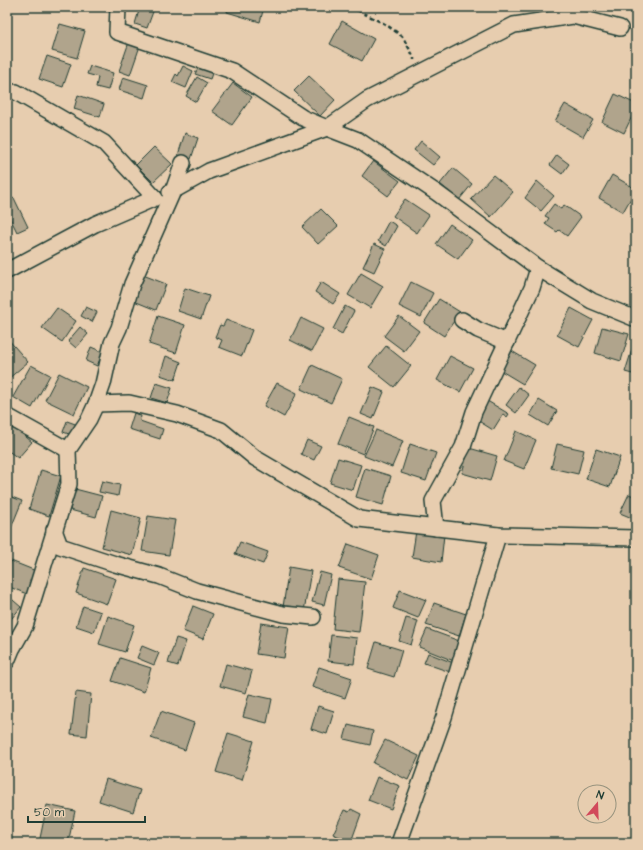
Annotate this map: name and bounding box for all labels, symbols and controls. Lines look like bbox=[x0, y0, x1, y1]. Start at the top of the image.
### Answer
north arrow bbox=[577, 784, 617, 824]
text: N bbox=[594, 787, 606, 803]
scale bar bbox=[28, 798, 145, 824]
text: 50 m bbox=[34, 804, 65, 821]

